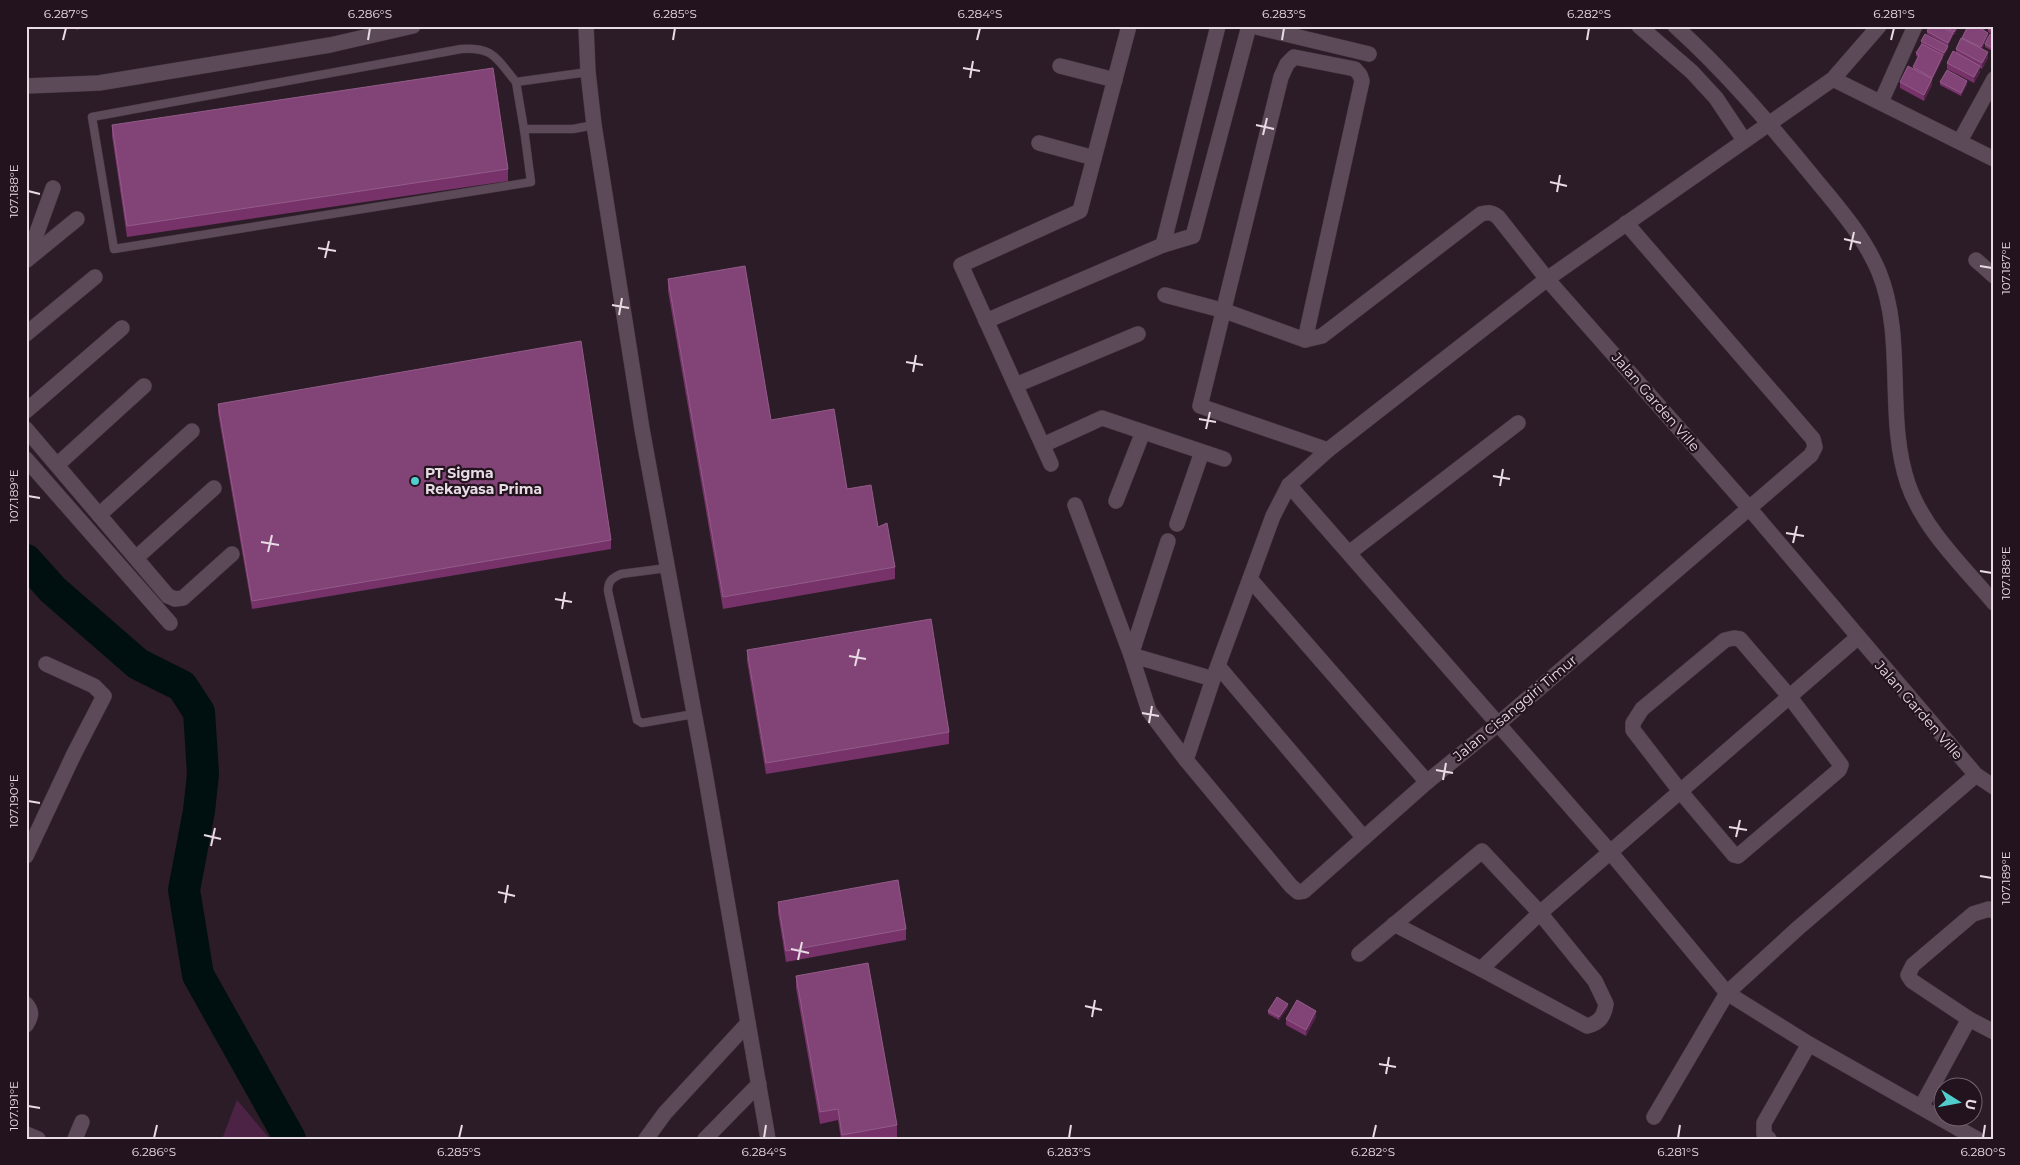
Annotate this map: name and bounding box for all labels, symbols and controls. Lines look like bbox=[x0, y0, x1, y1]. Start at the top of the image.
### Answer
text: 6.287°S bbox=[44, 6, 88, 21]
text: 6.286°S bbox=[348, 6, 392, 21]
text: 6.285°S bbox=[653, 6, 697, 21]
text: 6.284°S bbox=[958, 6, 1002, 21]
text: 6.283°S bbox=[1262, 6, 1306, 21]
text: 6.282°S bbox=[1567, 6, 1611, 21]
text: 6.281°S bbox=[1873, 6, 1915, 21]
text: 107.188°E bbox=[6, 164, 21, 218]
text: 107.187°E bbox=[1998, 241, 2013, 295]
street label: Jalan Garden Ville bbox=[1607, 348, 1704, 455]
place label: PT Sigma Rekayasa Prima bbox=[425, 464, 542, 498]
text: 107.189°E bbox=[6, 469, 21, 523]
marker: PT Sigma Rekayasa Prima bbox=[409, 475, 421, 487]
text: 107.188°E bbox=[1998, 546, 2013, 600]
street label: Jalan Cisanggiri Timur bbox=[1449, 651, 1581, 766]
street label: Jalan Garden Ville bbox=[1870, 656, 1967, 763]
text: 107.190°E bbox=[6, 774, 21, 828]
text: 107.189°E bbox=[1998, 851, 2013, 905]
north arrow bbox=[1932, 1078, 1982, 1128]
text: 107.191°E bbox=[6, 1081, 21, 1131]
text: U bbox=[1961, 1097, 1981, 1112]
text: 6.286°S bbox=[132, 1144, 176, 1159]
text: 6.285°S bbox=[437, 1144, 481, 1159]
text: 6.284°S bbox=[742, 1144, 786, 1159]
text: 6.283°S bbox=[1047, 1144, 1091, 1159]
text: 6.282°S bbox=[1351, 1144, 1395, 1159]
text: 6.281°S bbox=[1657, 1144, 1699, 1159]
text: 6.280°S bbox=[1960, 1144, 2006, 1159]

